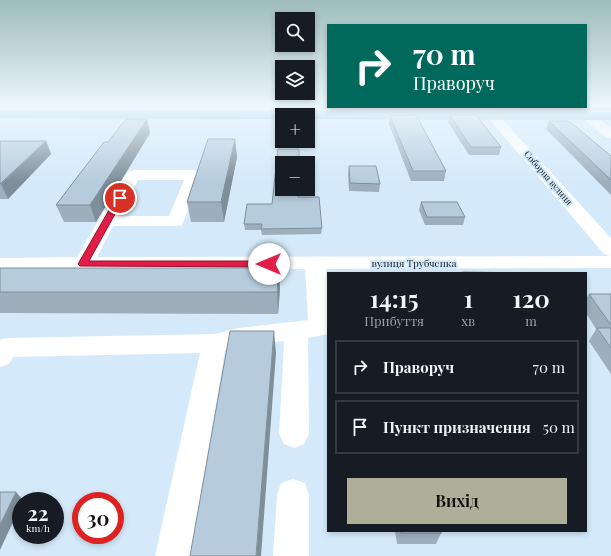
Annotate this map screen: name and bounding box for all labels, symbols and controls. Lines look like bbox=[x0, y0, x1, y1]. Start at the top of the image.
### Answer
map controls bbox=[275, 12, 315, 196]
button: search bbox=[275, 12, 315, 52]
text: 70 m bbox=[413, 35, 476, 72]
icon: right bbox=[347, 40, 399, 92]
button: layers bbox=[275, 60, 315, 100]
text: Праворуч bbox=[413, 71, 495, 95]
button: + bbox=[275, 108, 315, 148]
street label: Соборна вулиця bbox=[522, 148, 576, 207]
button: − bbox=[275, 156, 315, 196]
pin bbox=[103, 181, 137, 215]
icon: arrive bbox=[109, 187, 131, 209]
position arrow bbox=[248, 243, 290, 285]
street label: вулиця Трубченка bbox=[372, 256, 456, 270]
text: 14:15 bbox=[370, 282, 419, 314]
text: 1 bbox=[464, 282, 473, 314]
text: 120 bbox=[512, 282, 550, 314]
text: Прибуття bbox=[364, 312, 424, 329]
text: хв bbox=[461, 312, 475, 329]
text: m bbox=[525, 312, 537, 329]
icon: right bbox=[349, 356, 371, 378]
text: Праворуч bbox=[383, 357, 454, 377]
text: 70 m bbox=[533, 357, 565, 377]
icon: arrive bbox=[349, 416, 371, 438]
text: Пункт призначення bbox=[383, 417, 531, 437]
text: 50 m bbox=[543, 417, 575, 437]
button: Вихід bbox=[347, 478, 567, 524]
speed limit sign: 30 bbox=[72, 492, 124, 544]
text: 22 bbox=[28, 499, 48, 526]
text: km/h bbox=[26, 521, 50, 535]

